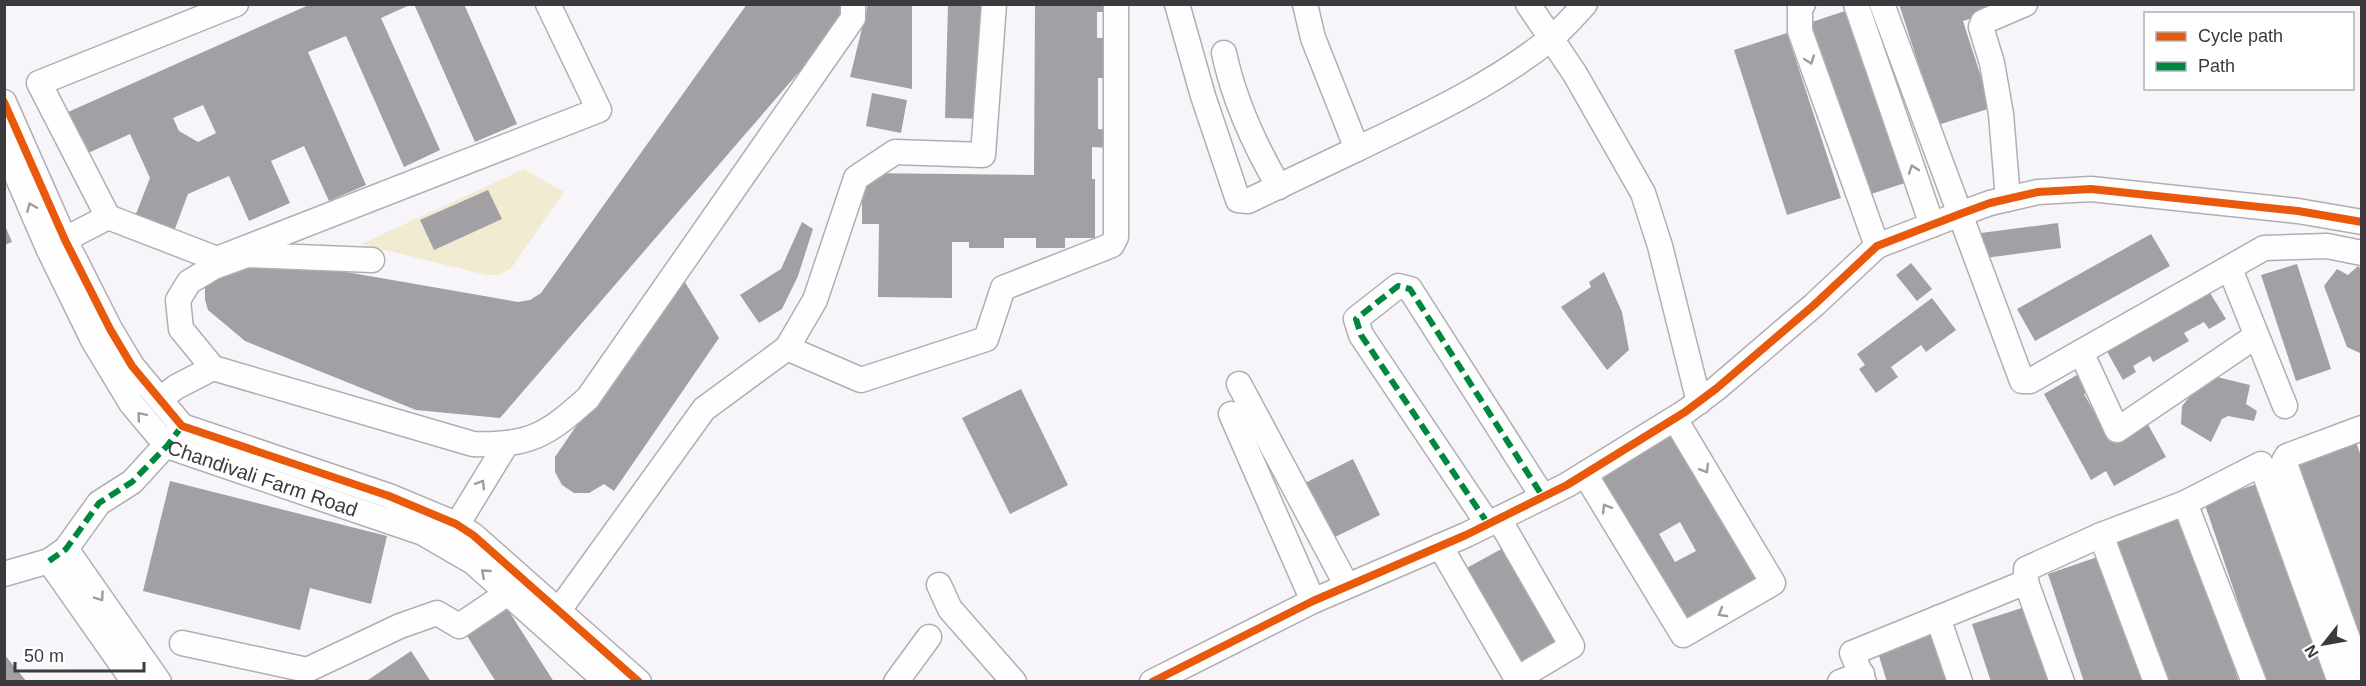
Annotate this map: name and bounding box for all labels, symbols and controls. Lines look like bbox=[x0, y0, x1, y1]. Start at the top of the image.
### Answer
legend bbox=[2144, 12, 2354, 90]
text: Cycle path bbox=[2198, 26, 2283, 46]
one-way arrow bbox=[1803, 54, 1816, 65]
text: Path bbox=[2198, 56, 2235, 76]
one-way arrow bbox=[1908, 164, 1921, 175]
one-way arrow bbox=[26, 202, 38, 213]
one-way arrow bbox=[138, 412, 149, 423]
street label: Chandivali Farm Road bbox=[165, 436, 360, 521]
one-way arrow bbox=[1697, 463, 1709, 473]
one-way arrow bbox=[474, 480, 486, 490]
one-way arrow bbox=[1601, 504, 1613, 514]
one-way arrow bbox=[481, 569, 492, 580]
one-way arrow bbox=[93, 590, 104, 601]
one-way arrow bbox=[1718, 605, 1728, 617]
north arrow bbox=[2294, 614, 2354, 674]
scale bar bbox=[15, 635, 144, 673]
text: N bbox=[2301, 642, 2322, 661]
text: 50 m bbox=[24, 646, 64, 666]

